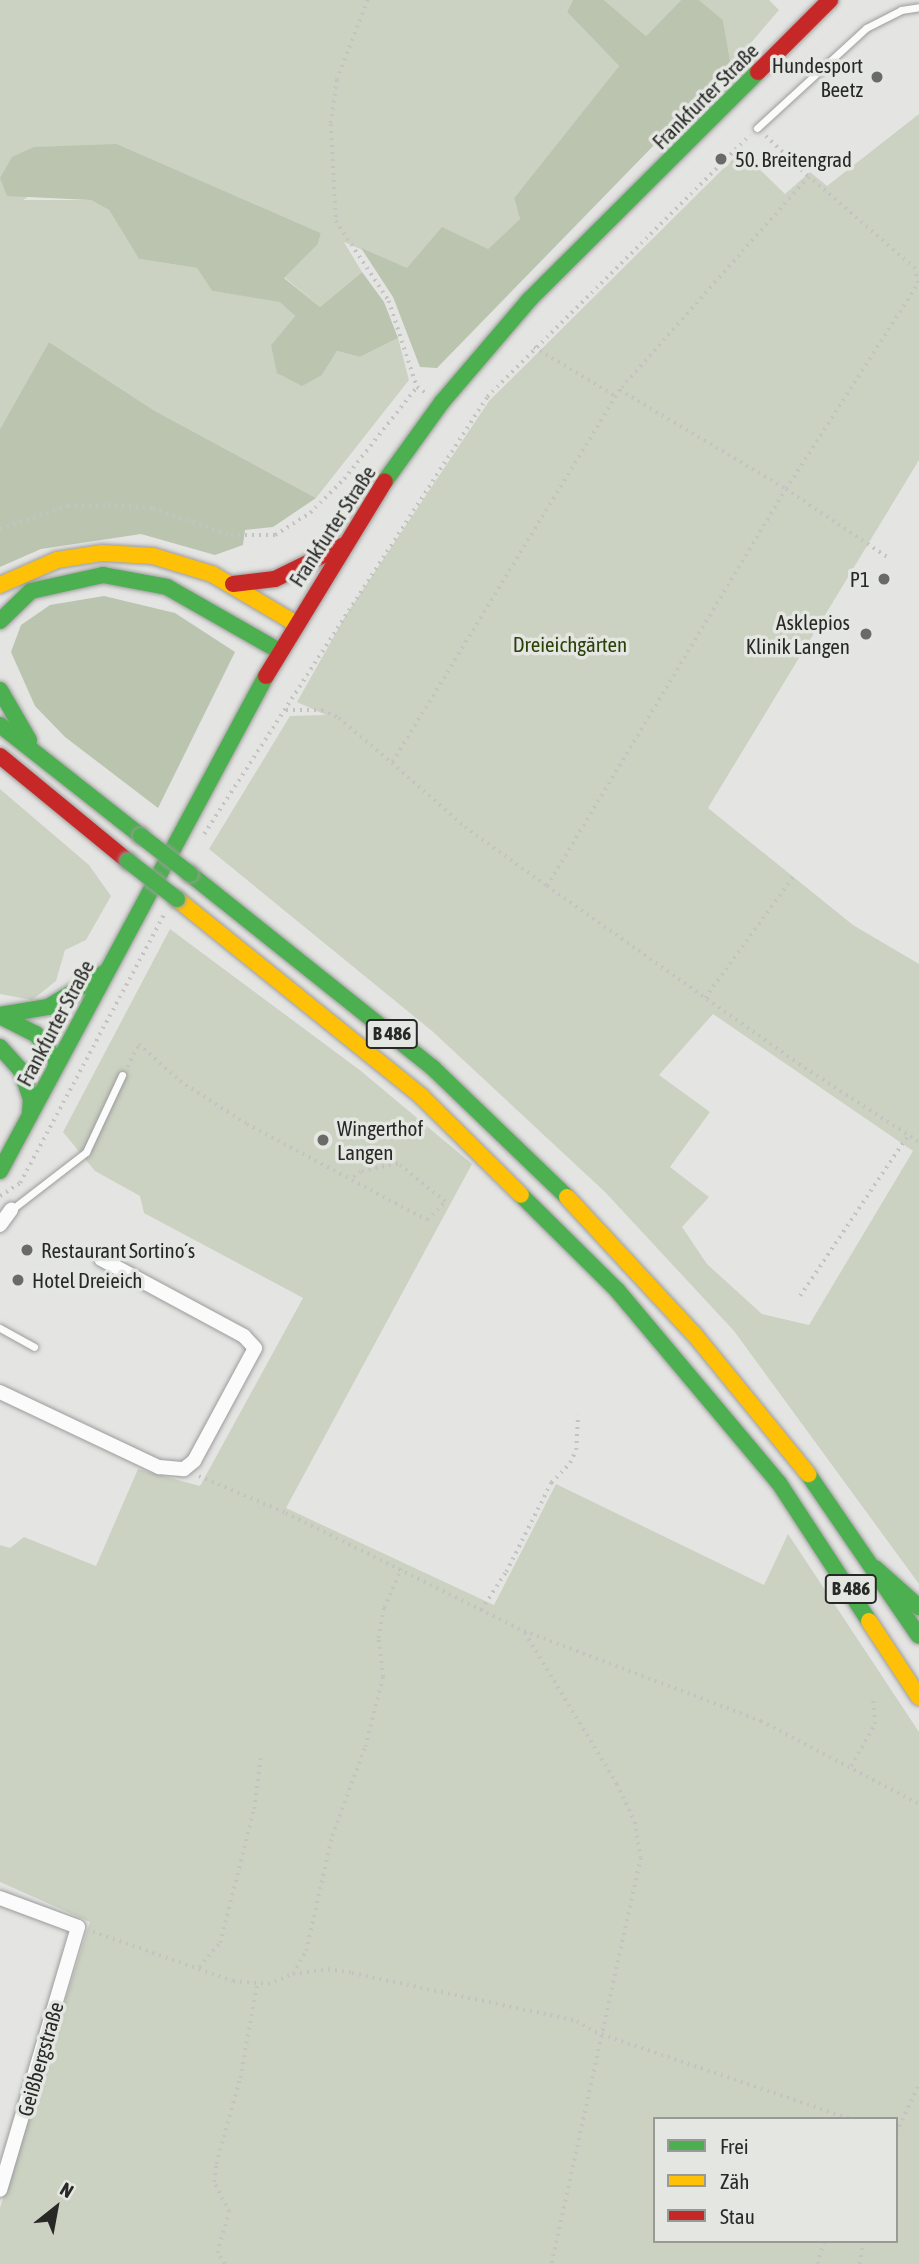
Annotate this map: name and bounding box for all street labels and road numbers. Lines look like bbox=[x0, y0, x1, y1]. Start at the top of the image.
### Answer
street label: Frankfurter Straße bbox=[647, 38, 763, 154]
street label: Frankfurter Straße bbox=[284, 461, 380, 591]
street label: Frankfurter Straße bbox=[11, 956, 99, 1090]
road number: B 486 bbox=[366, 1018, 418, 1050]
road number: B 486 bbox=[825, 1574, 877, 1604]
street label: Geißbergstraße bbox=[12, 1999, 68, 2119]

